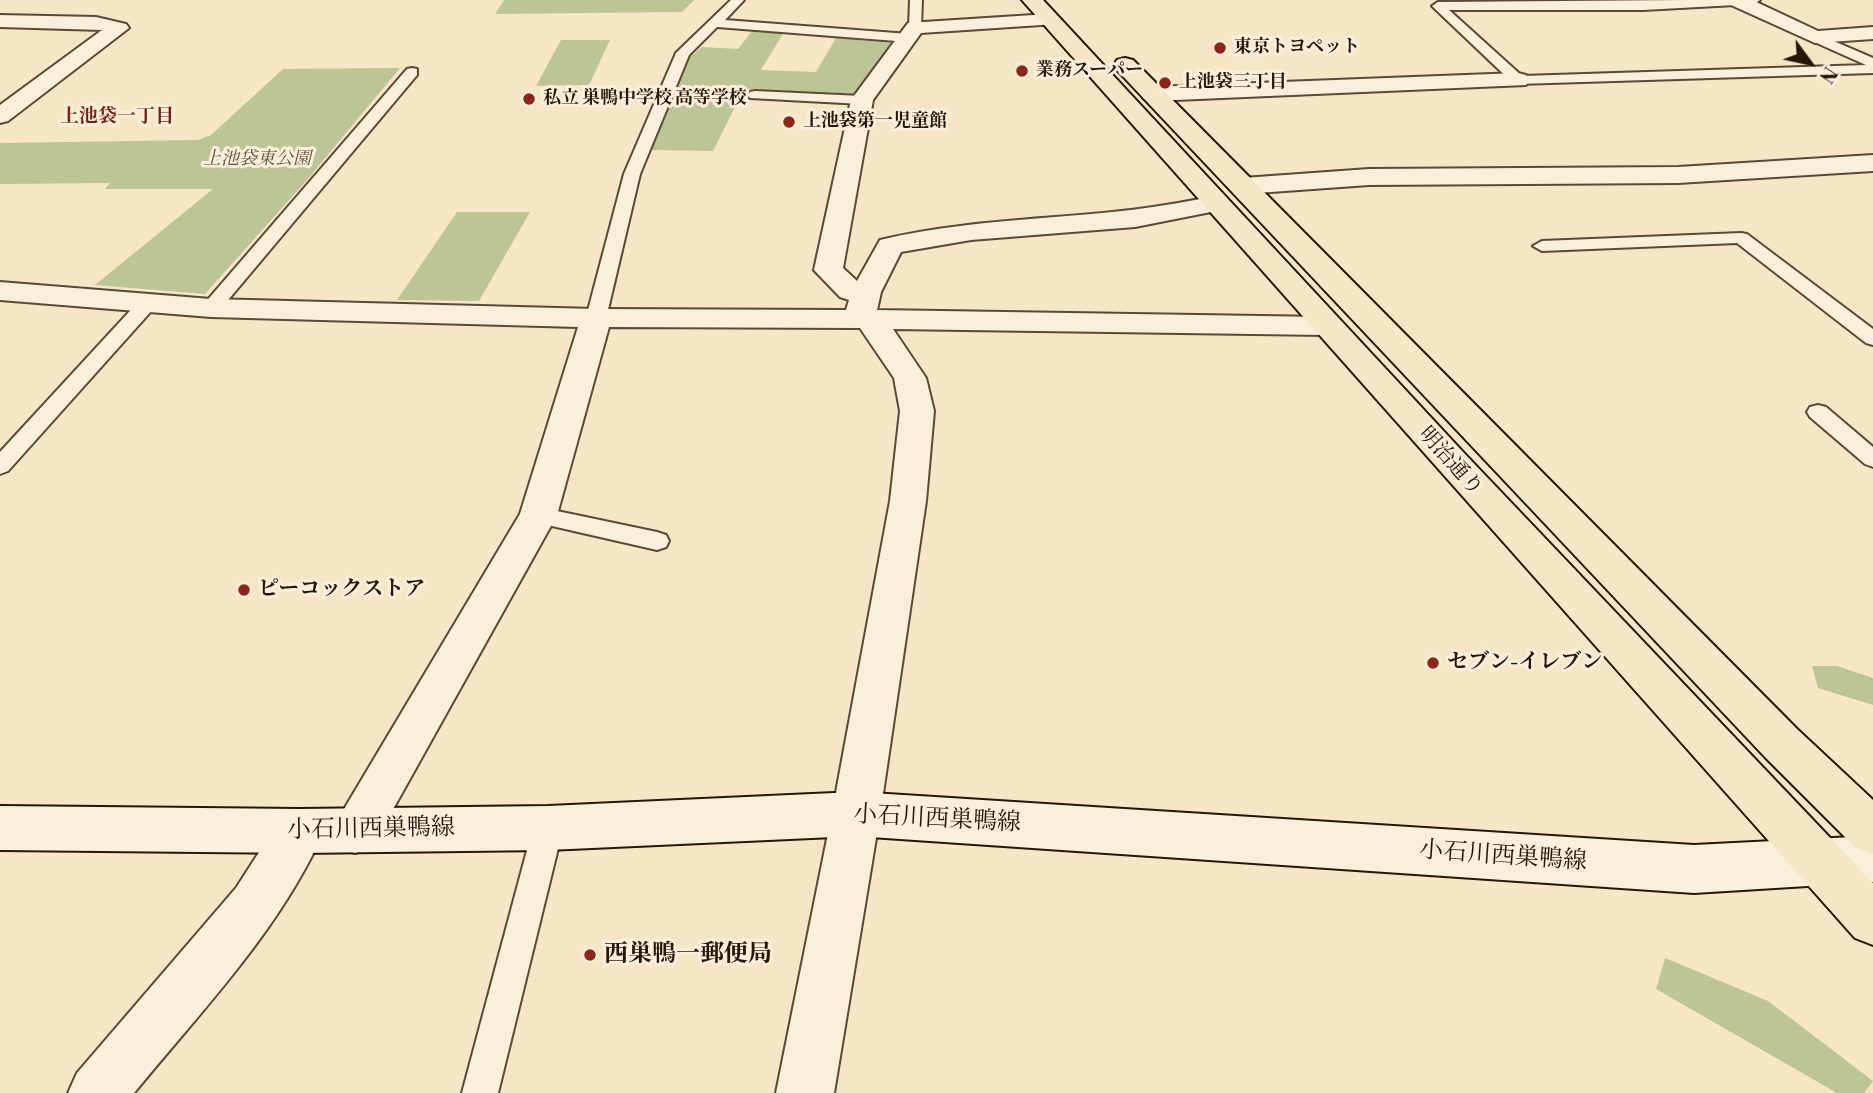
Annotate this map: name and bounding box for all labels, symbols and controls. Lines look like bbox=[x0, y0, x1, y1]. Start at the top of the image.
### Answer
north arrow bbox=[1775, 28, 1845, 98]
place label: 東京トヨペット bbox=[1234, 37, 1360, 59]
marker: 東京トヨペット bbox=[1212, 40, 1228, 56]
place label: 業務スーパー bbox=[1036, 60, 1143, 82]
text: N bbox=[1813, 62, 1842, 87]
marker: 業務スーパー bbox=[1014, 63, 1030, 79]
place label: 上池袋三丁目 bbox=[1179, 72, 1287, 94]
marker: 上池袋三丁目 bbox=[1157, 75, 1173, 91]
place label: 私立 巣鴨中学校 高等学校 bbox=[543, 88, 747, 110]
marker: 私立 巣鴨中学校 高等学校 bbox=[521, 91, 537, 107]
district label: 上池袋一丁目 bbox=[60, 106, 174, 128]
place label: 上池袋第一児童館 bbox=[803, 111, 947, 133]
marker: 上池袋第一児童館 bbox=[781, 114, 797, 130]
park label: 上池袋東公園 bbox=[203, 149, 311, 171]
street label: 明治通り bbox=[1413, 422, 1487, 502]
place label: ピーコックストア bbox=[258, 577, 425, 603]
marker: ピーコックストア bbox=[236, 582, 252, 598]
place label: セブン-イレブン bbox=[1447, 650, 1602, 676]
marker: セブン-イレブン bbox=[1425, 655, 1441, 671]
street label: 小石川西巣鴨線 bbox=[852, 801, 1022, 839]
street label: 小石川西巣鴨線 bbox=[287, 814, 455, 846]
street label: 小石川西巣鴨線 bbox=[1418, 837, 1588, 877]
place label: 西巣鴨一郵便局 bbox=[604, 941, 772, 969]
marker: 西巣鴨一郵便局 bbox=[582, 947, 598, 963]

